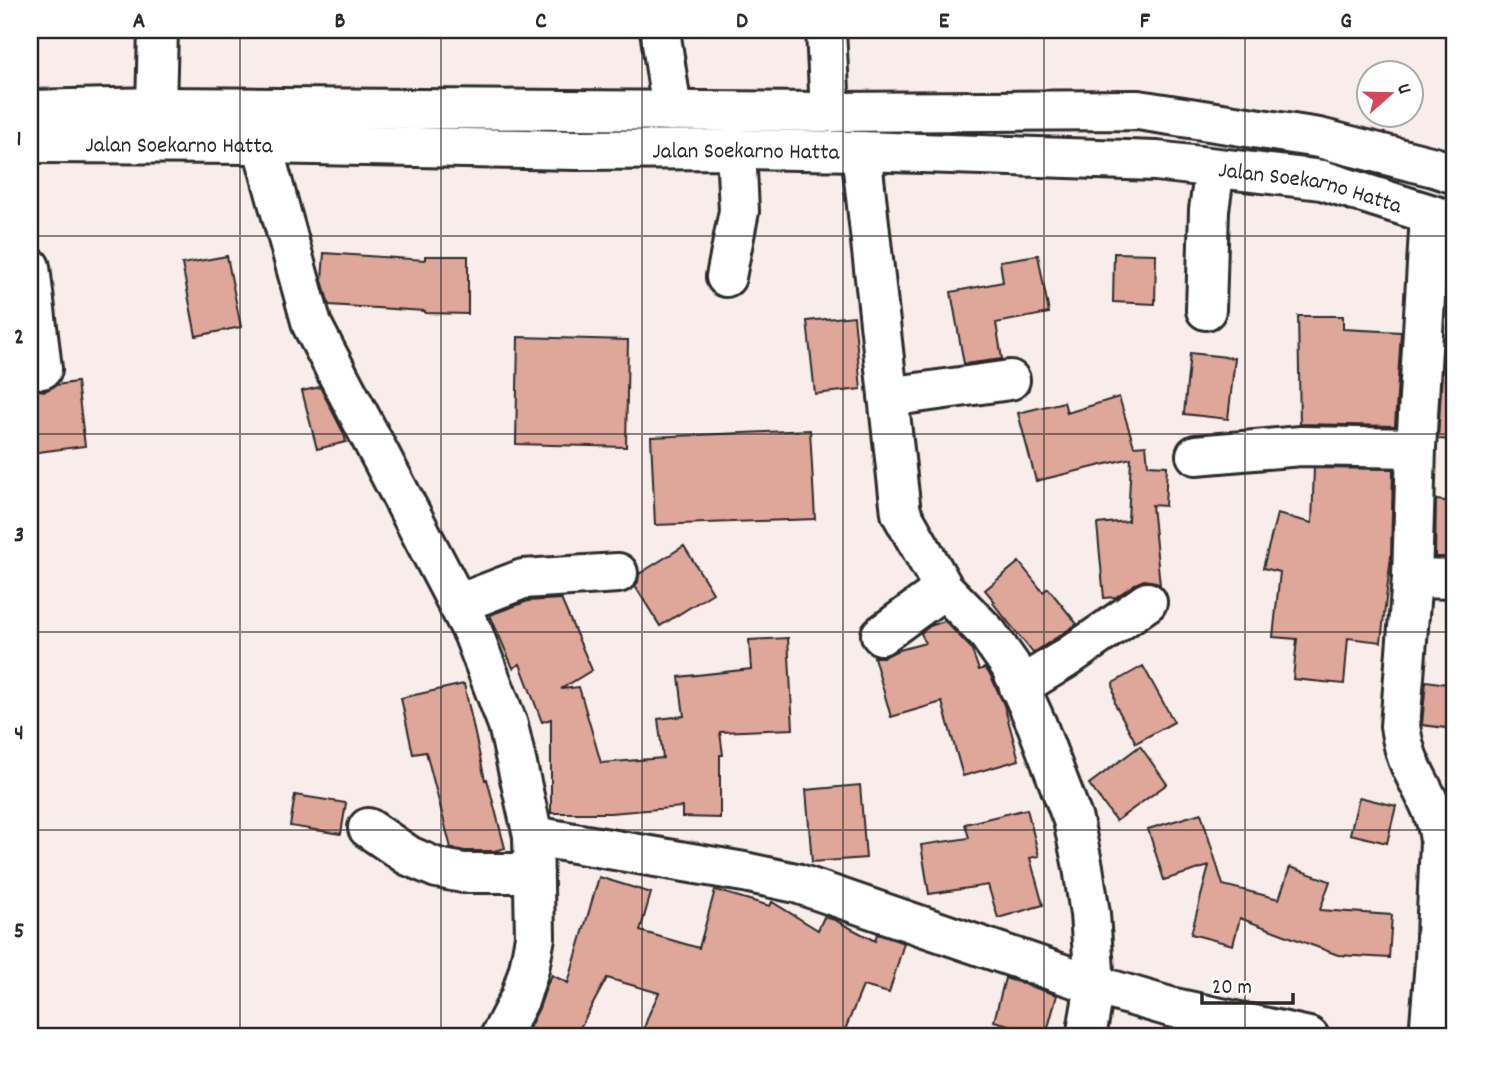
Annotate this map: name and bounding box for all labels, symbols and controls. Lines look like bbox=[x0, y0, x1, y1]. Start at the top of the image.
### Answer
text: A bbox=[133, 6, 145, 39]
text: B bbox=[335, 6, 346, 39]
text: C bbox=[535, 6, 547, 39]
text: D bbox=[736, 6, 748, 39]
text: E bbox=[939, 6, 950, 39]
text: F bbox=[1140, 6, 1151, 39]
text: G bbox=[1340, 6, 1352, 39]
north arrow bbox=[1356, 60, 1426, 130]
text: U bbox=[1388, 80, 1417, 98]
text: 1 bbox=[16, 124, 22, 157]
street label: Jalan Soekarno Hatta bbox=[85, 130, 274, 164]
street label: Jalan Soekarno Hatta bbox=[652, 136, 841, 171]
street label: Jalan Soekarno Hatta bbox=[1216, 155, 1406, 225]
text: 2 bbox=[14, 322, 24, 355]
text: 3 bbox=[14, 520, 24, 553]
text: 4 bbox=[14, 718, 24, 751]
text: 5 bbox=[14, 916, 24, 949]
scale bar bbox=[1202, 962, 1292, 1006]
text: 20 m bbox=[1212, 974, 1252, 1004]

